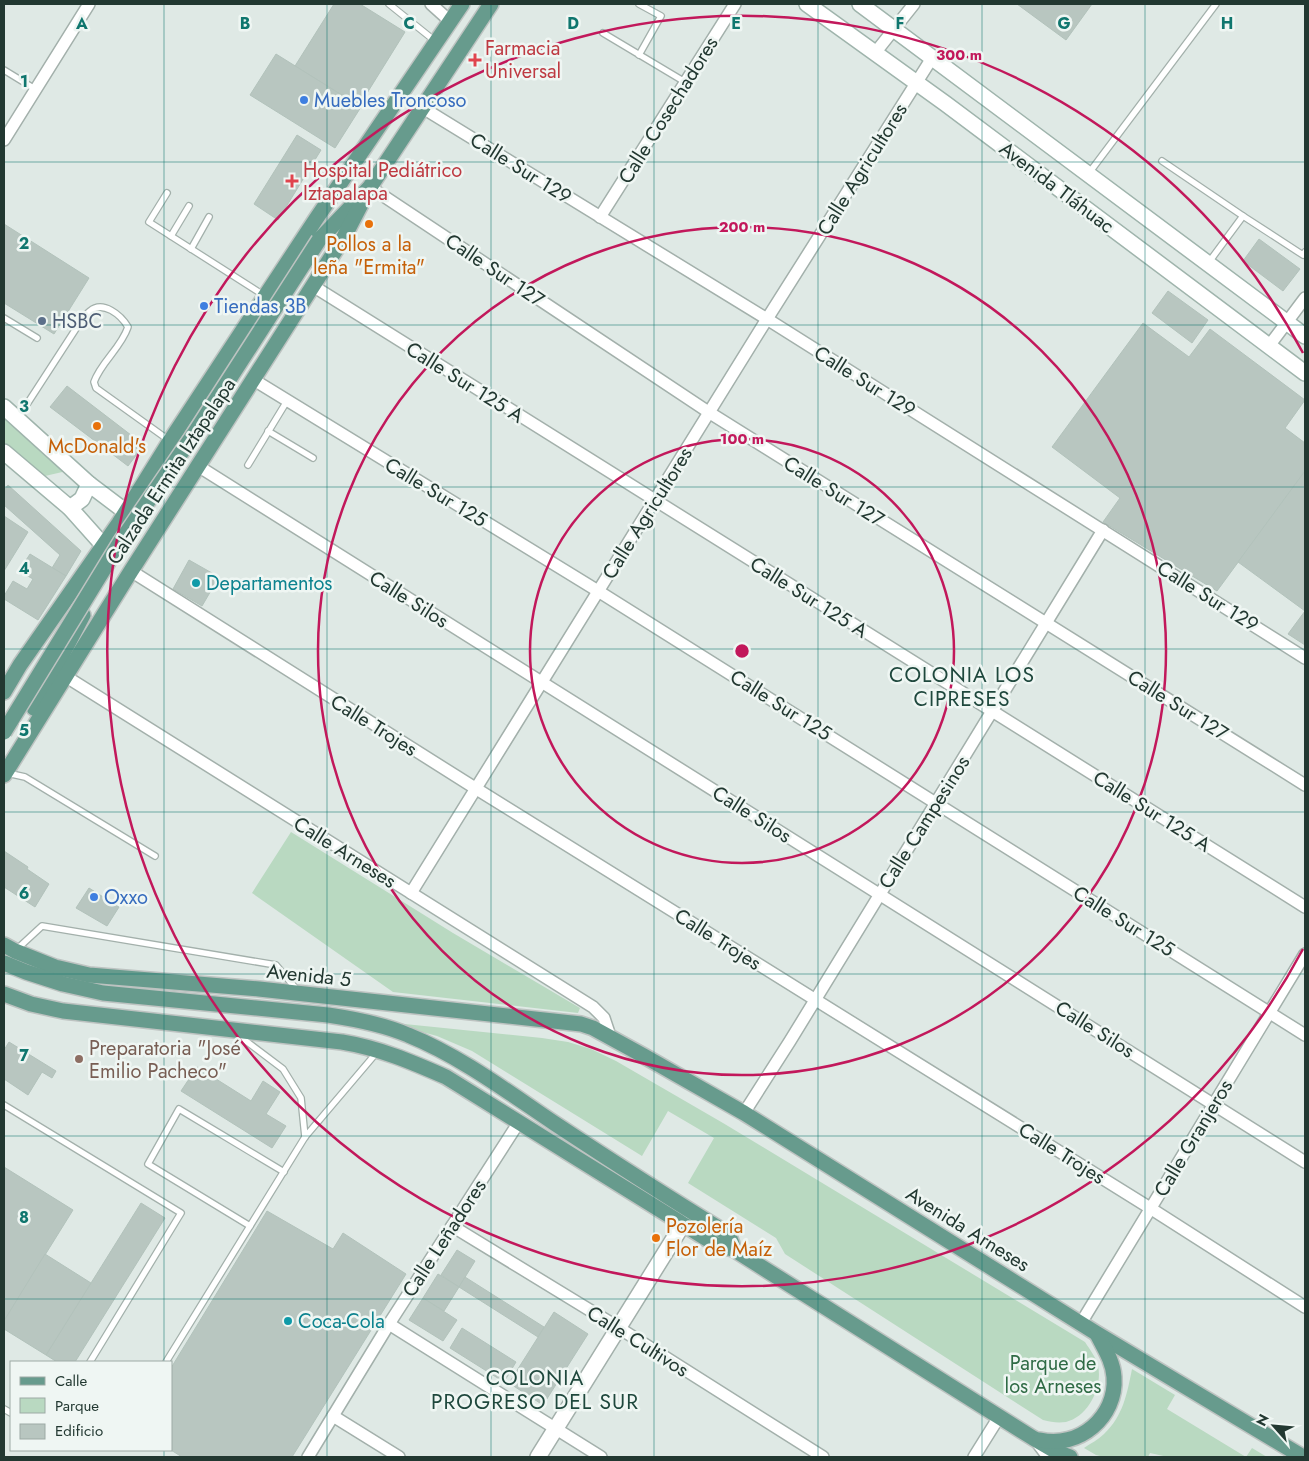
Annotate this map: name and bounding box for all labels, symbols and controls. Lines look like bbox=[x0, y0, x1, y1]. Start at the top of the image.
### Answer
text: A bbox=[75, 12, 88, 35]
text: B bbox=[240, 12, 250, 35]
text: C bbox=[403, 12, 415, 35]
text: D bbox=[567, 12, 579, 35]
text: E bbox=[731, 12, 741, 35]
text: F bbox=[896, 12, 904, 35]
text: G bbox=[1057, 12, 1071, 35]
text: H bbox=[1221, 12, 1233, 35]
street label: Calle Cosechadores bbox=[611, 31, 725, 189]
place label: Farmacia Universal bbox=[485, 34, 561, 86]
text: 300 m bbox=[936, 44, 982, 66]
marker: Farmacia Universal bbox=[469, 54, 481, 66]
text: 1 bbox=[20, 70, 28, 93]
place label: Muebles Troncoso bbox=[314, 86, 467, 115]
marker: Muebles Troncoso bbox=[298, 94, 310, 106]
street label: Calle Agricultores bbox=[810, 98, 915, 241]
street label: Calle Sur 129 bbox=[464, 126, 577, 211]
street label: Avenida Tláhuac bbox=[993, 134, 1120, 240]
place label: Hospital Pediátrico Iztapalapa bbox=[303, 156, 462, 208]
marker: Hospital Pediátrico Iztapalapa bbox=[285, 174, 299, 188]
text: 200 m bbox=[719, 216, 765, 238]
marker: Pollos a la leña "Ermita" bbox=[363, 218, 375, 230]
street label: Calle Sur 127 bbox=[439, 227, 551, 315]
place label: Pollos a la leña "Ermita" bbox=[313, 230, 425, 282]
text: 2 bbox=[19, 232, 29, 255]
place label: Tiendas 3B bbox=[214, 292, 306, 321]
marker: Tiendas 3B bbox=[198, 300, 210, 312]
place label: HSBC bbox=[52, 307, 102, 336]
marker: HSBC bbox=[36, 315, 48, 327]
street label: Calle Sur 125 A bbox=[400, 335, 530, 431]
street label: Calle Sur 129 bbox=[808, 339, 921, 424]
street label: Calzada Ermita Iztapalapa bbox=[100, 372, 243, 570]
text: 3 bbox=[19, 395, 29, 418]
marker: McDonald's bbox=[91, 420, 103, 432]
text: 100 m bbox=[720, 428, 764, 450]
place label: McDonald's bbox=[48, 432, 146, 461]
street label: Calle Agricultores bbox=[595, 442, 700, 585]
street label: Calle Sur 127 bbox=[778, 449, 890, 534]
street label: Calle Sur 125 bbox=[379, 450, 492, 534]
street label: Calle Sur 125 A bbox=[744, 550, 874, 646]
street label: Calle Sur 129 bbox=[1151, 554, 1264, 639]
text: 4 bbox=[18, 557, 30, 580]
street label: Calle Silos bbox=[363, 564, 454, 635]
place label: Departamentos bbox=[206, 569, 332, 598]
marker: Departamentos bbox=[190, 577, 202, 589]
centre of rings bbox=[733, 642, 751, 660]
district label: COLONIA LOS CIPRESES bbox=[889, 660, 1035, 714]
street label: Calle Sur 125 bbox=[724, 663, 837, 748]
street label: Calle Sur 127 bbox=[1122, 663, 1234, 748]
street label: Calle Trojes bbox=[325, 687, 423, 764]
text: 5 bbox=[19, 719, 29, 742]
street label: Calle Campesinos bbox=[872, 750, 977, 894]
street label: Calle Sur 125 A bbox=[1087, 764, 1217, 860]
street label: Calle Silos bbox=[706, 779, 797, 850]
street label: Calle Arneses bbox=[288, 809, 402, 895]
street label: Calle Sur 125 bbox=[1067, 879, 1180, 964]
text: 6 bbox=[19, 882, 29, 905]
place label: Oxxo bbox=[104, 883, 148, 912]
marker: Oxxo bbox=[88, 891, 100, 903]
street label: Calle Trojes bbox=[669, 901, 767, 978]
street label: Avenida 5 bbox=[265, 957, 353, 994]
street label: Calle Silos bbox=[1049, 994, 1140, 1065]
place label: Preparatoria "José Emilio Pacheco" bbox=[89, 1034, 241, 1086]
text: 7 bbox=[19, 1044, 29, 1067]
marker: Preparatoria "José Emilio Pacheco" bbox=[73, 1053, 85, 1065]
street label: Calle Granjeros bbox=[1147, 1074, 1240, 1202]
street label: Calle Trojes bbox=[1013, 1115, 1111, 1192]
street label: Calle Leñadores bbox=[395, 1174, 493, 1303]
street label: Avenida Arneses bbox=[900, 1180, 1035, 1279]
text: 8 bbox=[19, 1206, 29, 1229]
place label: Pozolería Flor de Maíz bbox=[666, 1212, 772, 1264]
marker: Pozolería Flor de Maíz bbox=[650, 1232, 662, 1244]
street label: Calle Cultivos bbox=[581, 1299, 694, 1384]
place label: Coca-Cola bbox=[298, 1307, 385, 1336]
marker: Coca-Cola bbox=[282, 1315, 294, 1327]
park label: Parque de los Arneses bbox=[1005, 1349, 1101, 1401]
legend bbox=[10, 1361, 172, 1451]
district label: COLONIA PROGRESO DEL SUR bbox=[431, 1363, 639, 1417]
text: Calle bbox=[55, 1370, 87, 1392]
text: Parque bbox=[55, 1395, 99, 1417]
north arrow bbox=[1249, 1401, 1299, 1451]
text: N bbox=[1251, 1411, 1274, 1430]
text: Edificio bbox=[55, 1420, 103, 1442]

